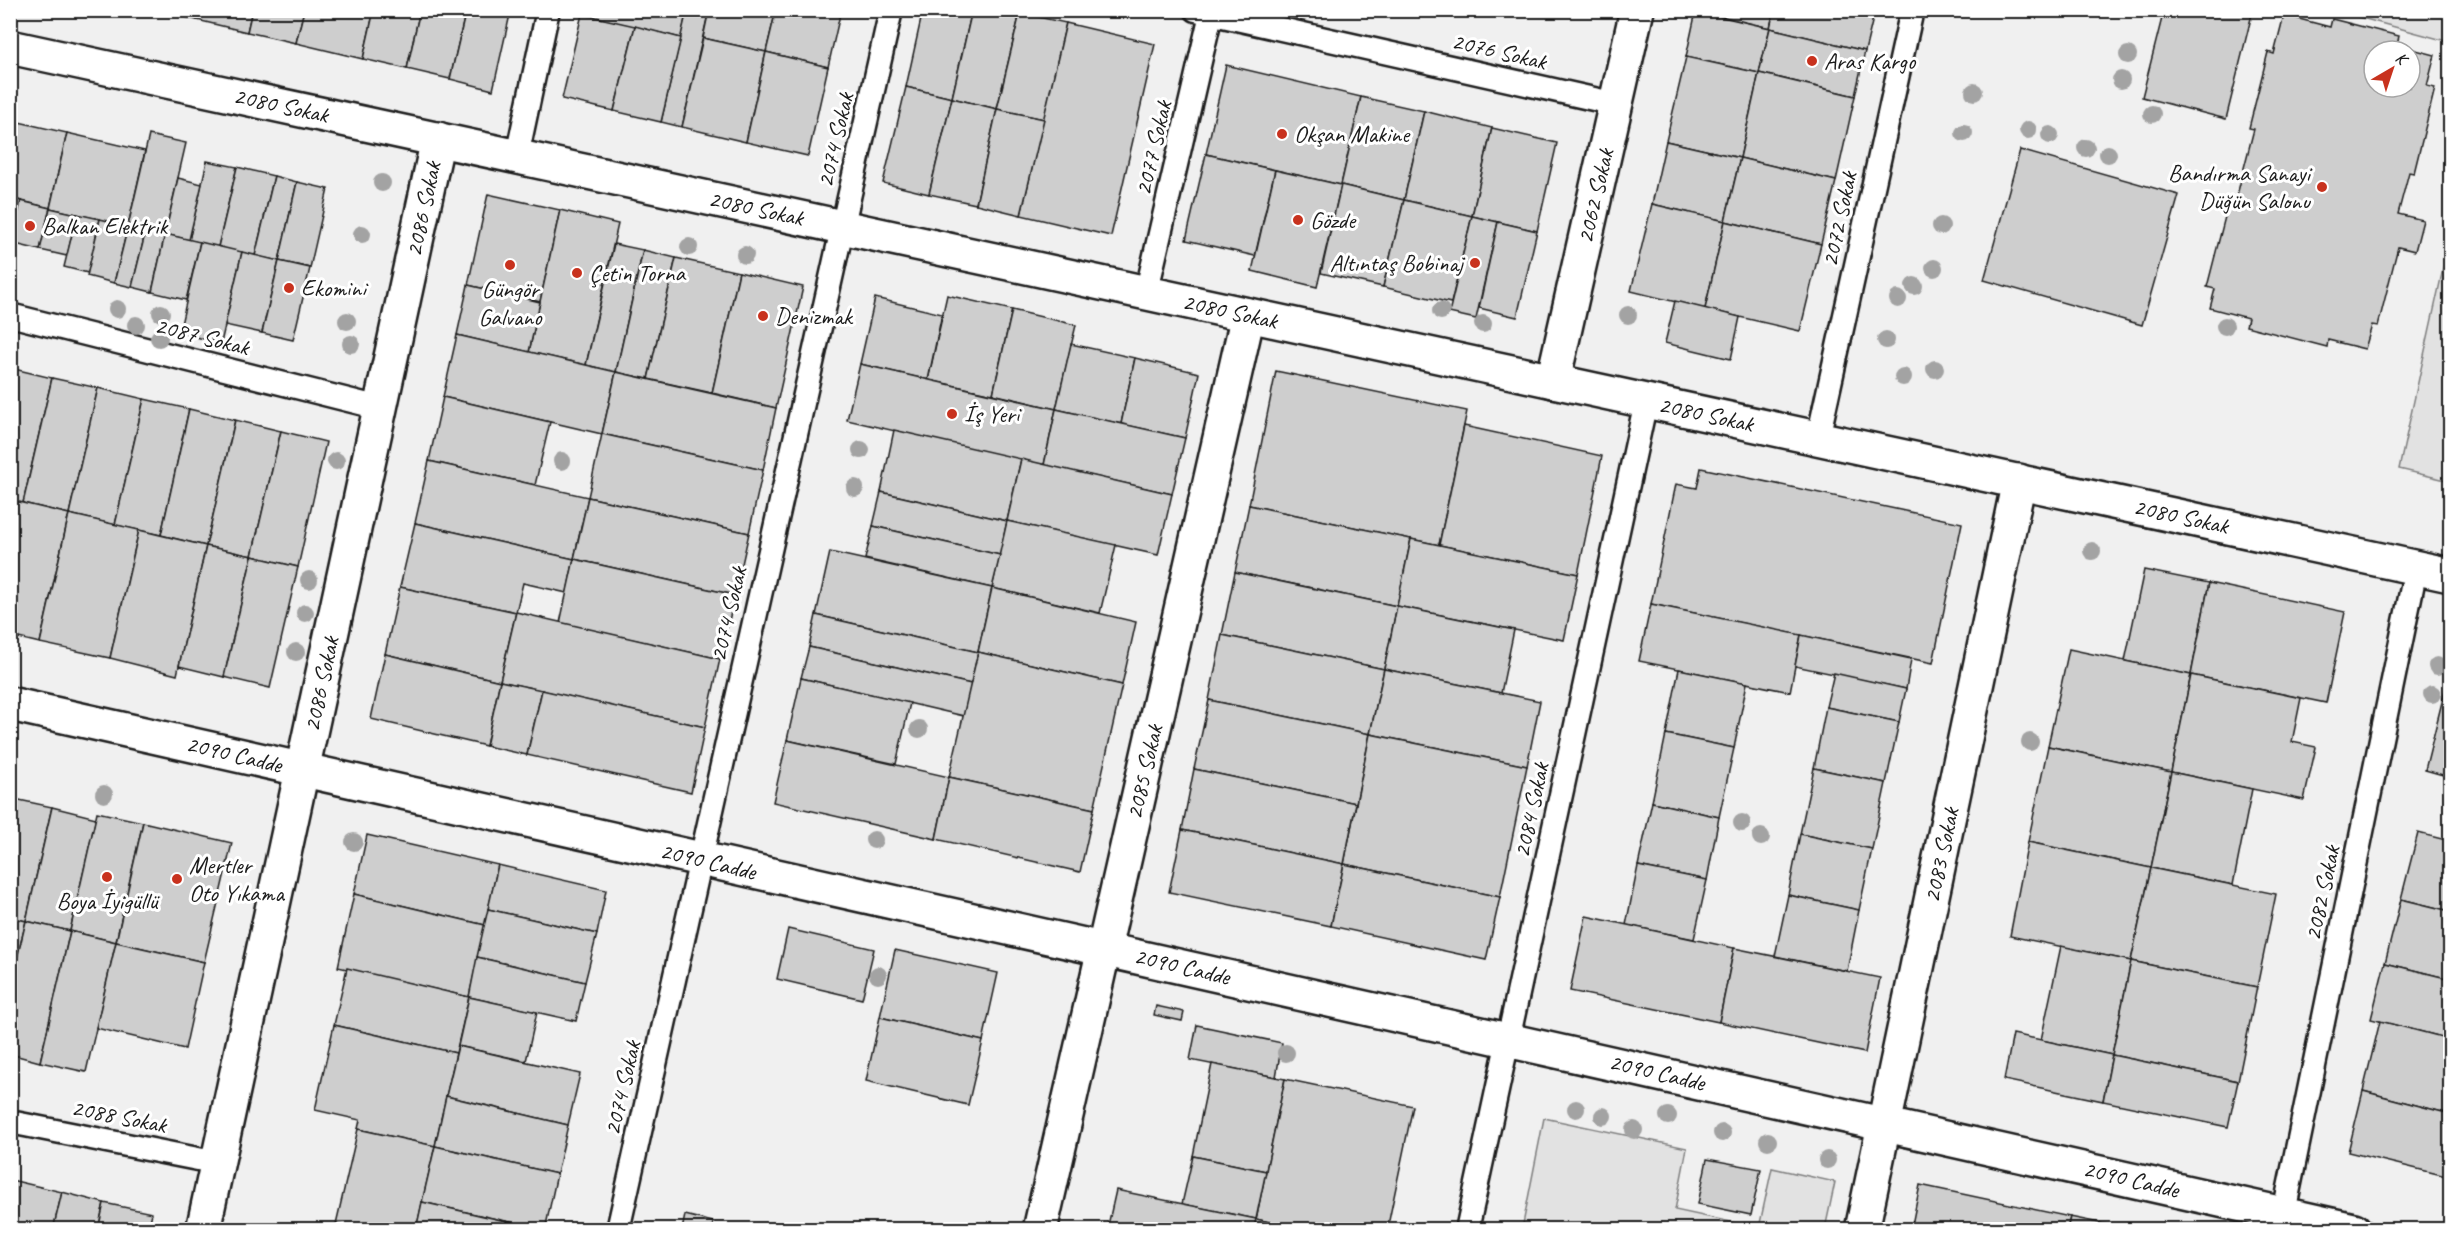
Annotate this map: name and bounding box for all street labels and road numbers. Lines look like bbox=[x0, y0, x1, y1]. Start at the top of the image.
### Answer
street label: 2076 Sokak bbox=[1449, 26, 1551, 77]
street label: 2080 Sokak bbox=[231, 80, 333, 130]
street label: 2074 Sokak bbox=[810, 88, 861, 190]
street label: 2077 Sokak bbox=[1128, 96, 1179, 198]
street label: 2062 Sokak bbox=[1570, 144, 1621, 246]
street label: 2086 Sokak bbox=[398, 157, 448, 259]
street label: 2072 Sokak bbox=[1814, 167, 1864, 269]
street label: 2080 Sokak bbox=[706, 183, 808, 233]
street label: 2080 Sokak bbox=[1180, 286, 1282, 336]
street label: 2087 Sokak bbox=[152, 310, 254, 363]
street label: 2080 Sokak bbox=[1656, 389, 1758, 439]
street label: 2080 Sokak bbox=[2131, 491, 2233, 541]
street label: 2074 Sokak bbox=[703, 562, 754, 664]
street label: 2086 Sokak bbox=[296, 632, 346, 734]
street label: 2085 Sokak bbox=[1119, 720, 1170, 822]
street label: 2090 Cadde bbox=[183, 728, 287, 780]
street label: 2084 Sokak bbox=[1506, 758, 1556, 860]
street label: 2083 Sokak bbox=[1916, 803, 1966, 905]
street label: 2090 Cadde bbox=[657, 835, 761, 887]
street label: 2082 Sokak bbox=[2297, 841, 2347, 943]
street label: 2090 Cadde bbox=[1131, 940, 1235, 992]
street label: 2074 Sokak bbox=[597, 1036, 648, 1138]
street label: 2090 Cadde bbox=[1606, 1046, 1710, 1098]
street label: 2088 Sokak bbox=[69, 1092, 171, 1140]
street label: 2090 Cadde bbox=[2080, 1153, 2184, 1205]

